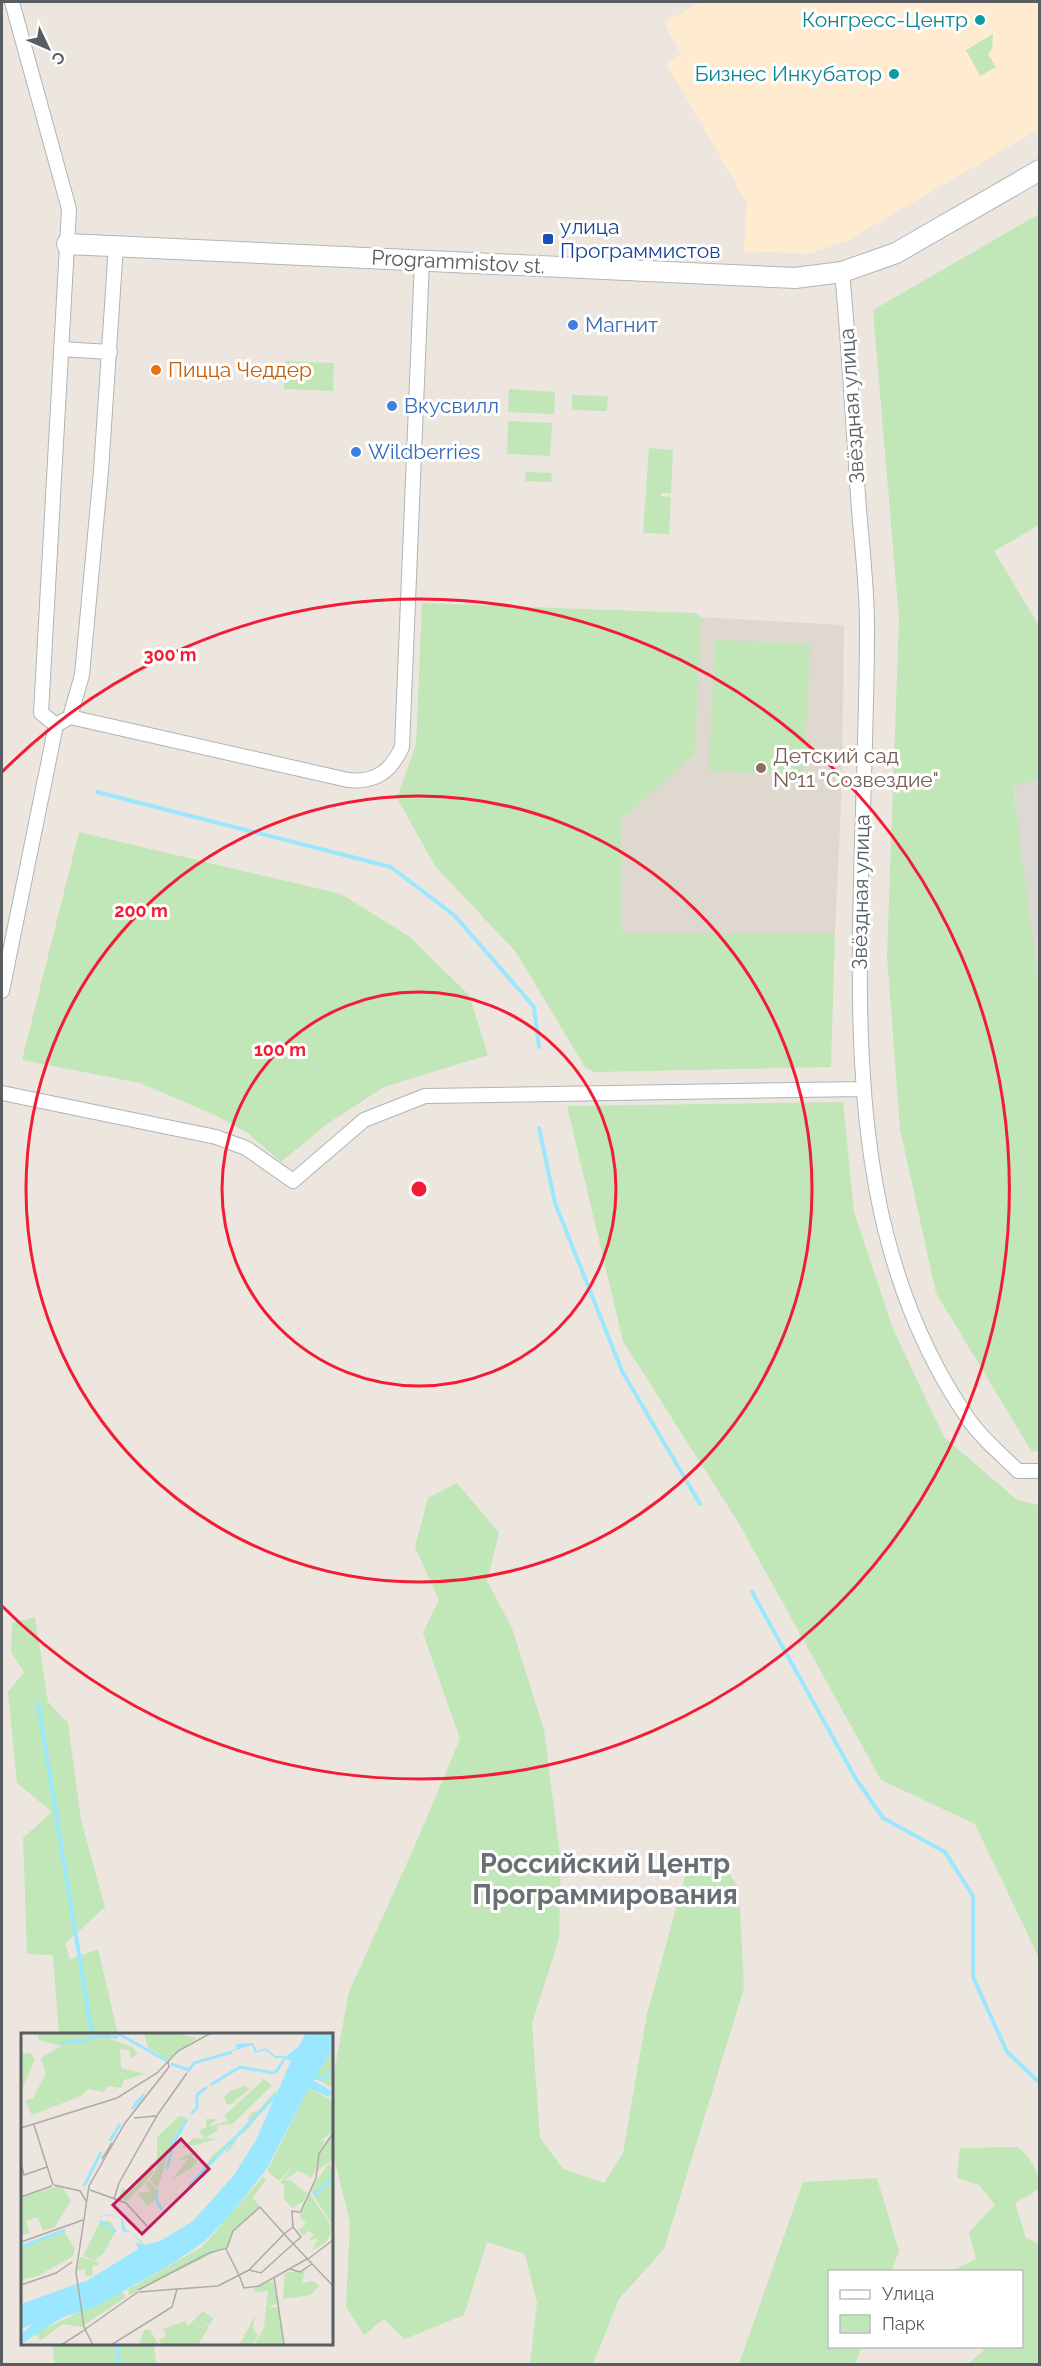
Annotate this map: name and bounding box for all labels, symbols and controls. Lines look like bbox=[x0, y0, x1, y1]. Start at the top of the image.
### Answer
place label: Конгресс-Центр bbox=[802, 7, 968, 32]
marker: Конгресс-Центр bbox=[973, 13, 987, 27]
north arrow bbox=[18, 18, 78, 78]
text: С bbox=[48, 48, 69, 69]
place label: Бизнес Инкубатор bbox=[695, 61, 882, 86]
marker: Бизнес Инкубатор bbox=[887, 67, 901, 81]
place label: улица Программистов bbox=[560, 214, 721, 263]
marker: улица Программистов bbox=[541, 232, 555, 246]
street label: Programmistov st. bbox=[371, 244, 545, 279]
place label: Магнит bbox=[585, 312, 658, 337]
marker: Магнит bbox=[566, 318, 580, 332]
street label: Звёздная улица bbox=[834, 328, 869, 484]
place label: Пицца Чеддер bbox=[168, 357, 312, 382]
marker: Пицца Чеддер bbox=[149, 363, 163, 377]
place label: Вкусвилл bbox=[404, 393, 499, 418]
marker: Вкусвилл bbox=[385, 399, 399, 413]
place label: Wildberries bbox=[368, 439, 480, 464]
marker: Wildberries bbox=[349, 445, 363, 459]
text: 300 m bbox=[143, 644, 197, 665]
place label: Детский сад №11 "Созвездие" bbox=[773, 743, 939, 792]
marker: Детский сад №11 "Созвездие" bbox=[754, 761, 768, 775]
street label: Звёздная улица bbox=[847, 814, 874, 970]
text: 200 m bbox=[114, 900, 168, 921]
text: 100 m bbox=[254, 1039, 306, 1060]
centre of rings bbox=[409, 1179, 429, 1199]
district label: Российский Центр Программирования bbox=[472, 1848, 738, 1910]
inset map bbox=[21, 2033, 333, 2345]
legend bbox=[828, 2270, 1023, 2348]
text: Улица bbox=[882, 2283, 934, 2304]
text: Парк bbox=[882, 2313, 925, 2334]

